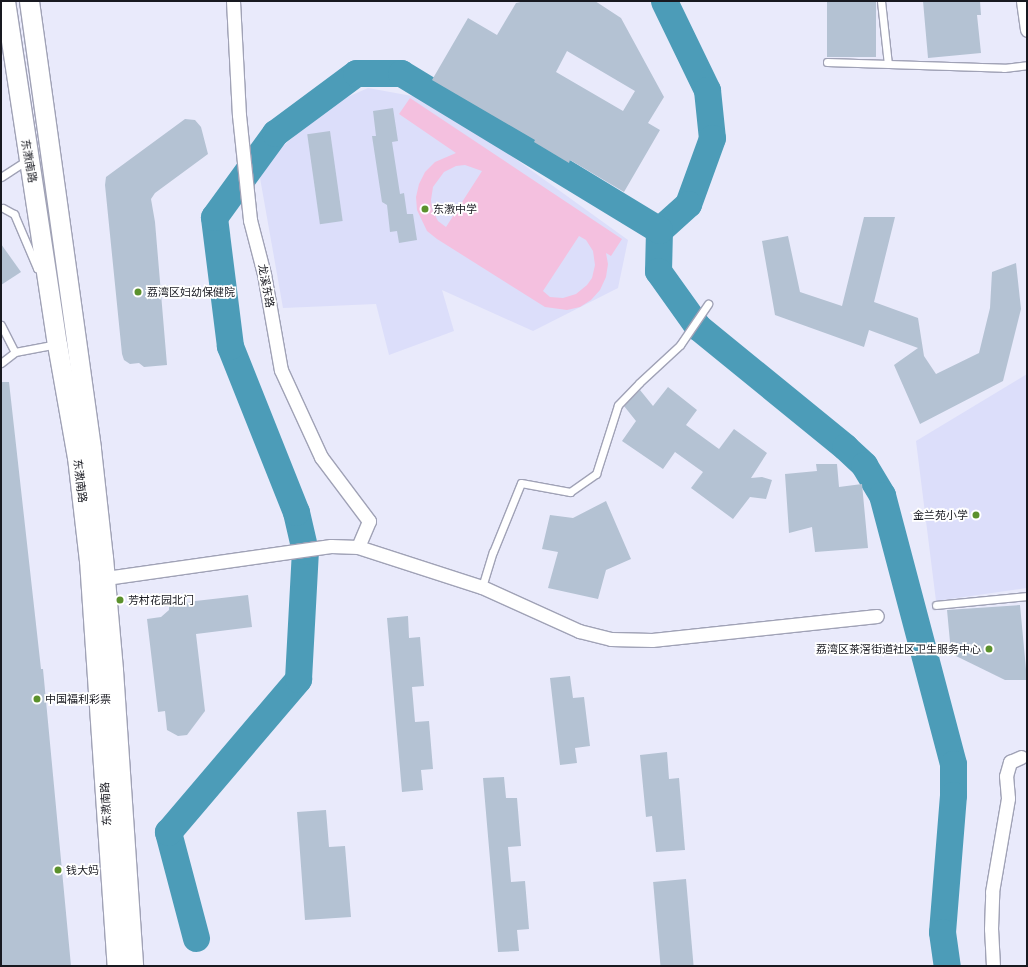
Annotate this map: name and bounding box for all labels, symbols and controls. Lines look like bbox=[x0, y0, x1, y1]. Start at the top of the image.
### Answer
street label: 东漖南路 bbox=[19, 138, 39, 184]
place label: 东漖中学 bbox=[433, 202, 477, 216]
marker: 东漖中学 bbox=[420, 204, 430, 214]
street label: 龙溪东路 bbox=[255, 263, 277, 309]
place label: 荔湾区妇幼保健院 bbox=[147, 285, 235, 299]
marker: 荔湾区妇幼保健院 bbox=[132, 286, 144, 298]
street label: 东漖南路 bbox=[71, 458, 89, 504]
place label: 金兰苑小学 bbox=[913, 508, 968, 522]
marker: 金兰苑小学 bbox=[971, 510, 981, 520]
place label: 芳村花园北门 bbox=[128, 593, 194, 607]
marker: 芳村花园北门 bbox=[115, 595, 125, 605]
place label: 荔湾区茶滘街道社区卫生服务中心 bbox=[816, 642, 981, 656]
marker: 荔湾区茶滘街道社区卫生服务中心 bbox=[984, 644, 994, 654]
place label: 中国福利彩票 bbox=[45, 692, 111, 706]
marker: 中国福利彩票 bbox=[32, 694, 42, 704]
street label: 东漖南路 bbox=[98, 782, 114, 826]
place label: 钱大妈 bbox=[66, 863, 99, 877]
marker: 钱大妈 bbox=[53, 865, 63, 875]

